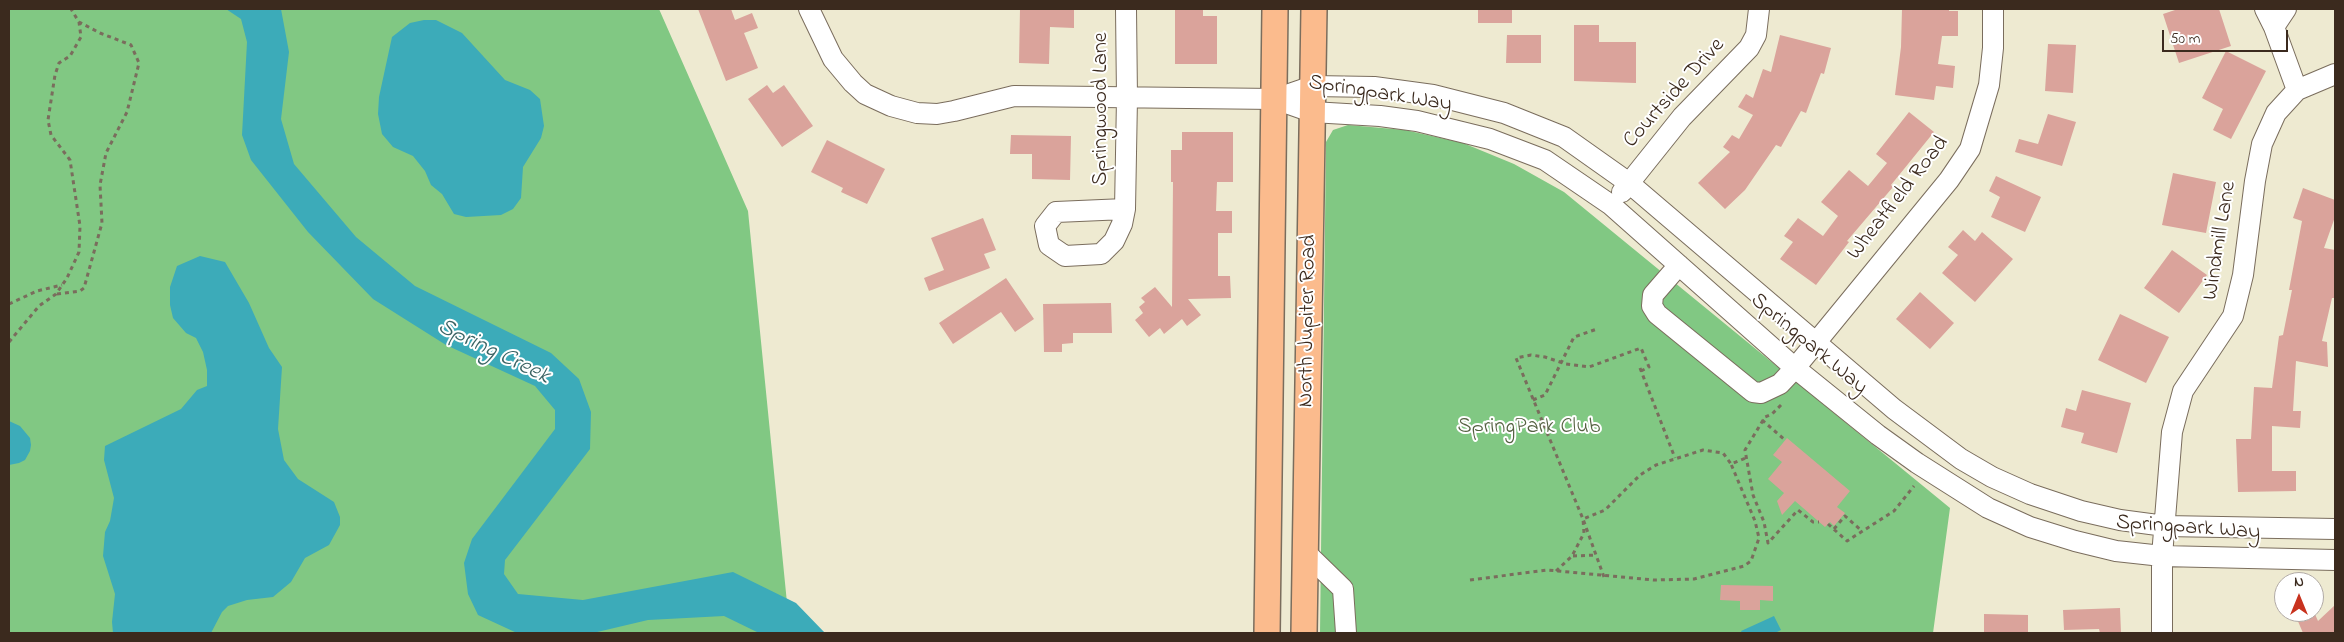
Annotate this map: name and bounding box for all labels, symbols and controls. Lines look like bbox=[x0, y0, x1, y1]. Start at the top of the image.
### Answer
scale bar bbox=[2164, 20, 2290, 52]
text: 50 m bbox=[2170, 28, 2200, 50]
street label: Springwood Lane bbox=[1089, 32, 1115, 186]
street label: Courtside Drive bbox=[1619, 33, 1731, 155]
street label: Springpark Way bbox=[1307, 71, 1453, 119]
street label: Wheatfield Road bbox=[1842, 132, 1956, 266]
street label: Windmill Lane bbox=[2199, 180, 2243, 302]
street label: North Jupiter Road bbox=[1294, 234, 1324, 408]
street label: Springpark Way bbox=[1744, 288, 1872, 402]
water label: Spring Creek bbox=[432, 313, 554, 393]
park label: SpringPark Club bbox=[1458, 415, 1600, 441]
street label: Springpark Way bbox=[2115, 511, 2261, 547]
north arrow bbox=[2274, 572, 2324, 622]
text: N bbox=[2294, 572, 2304, 593]

